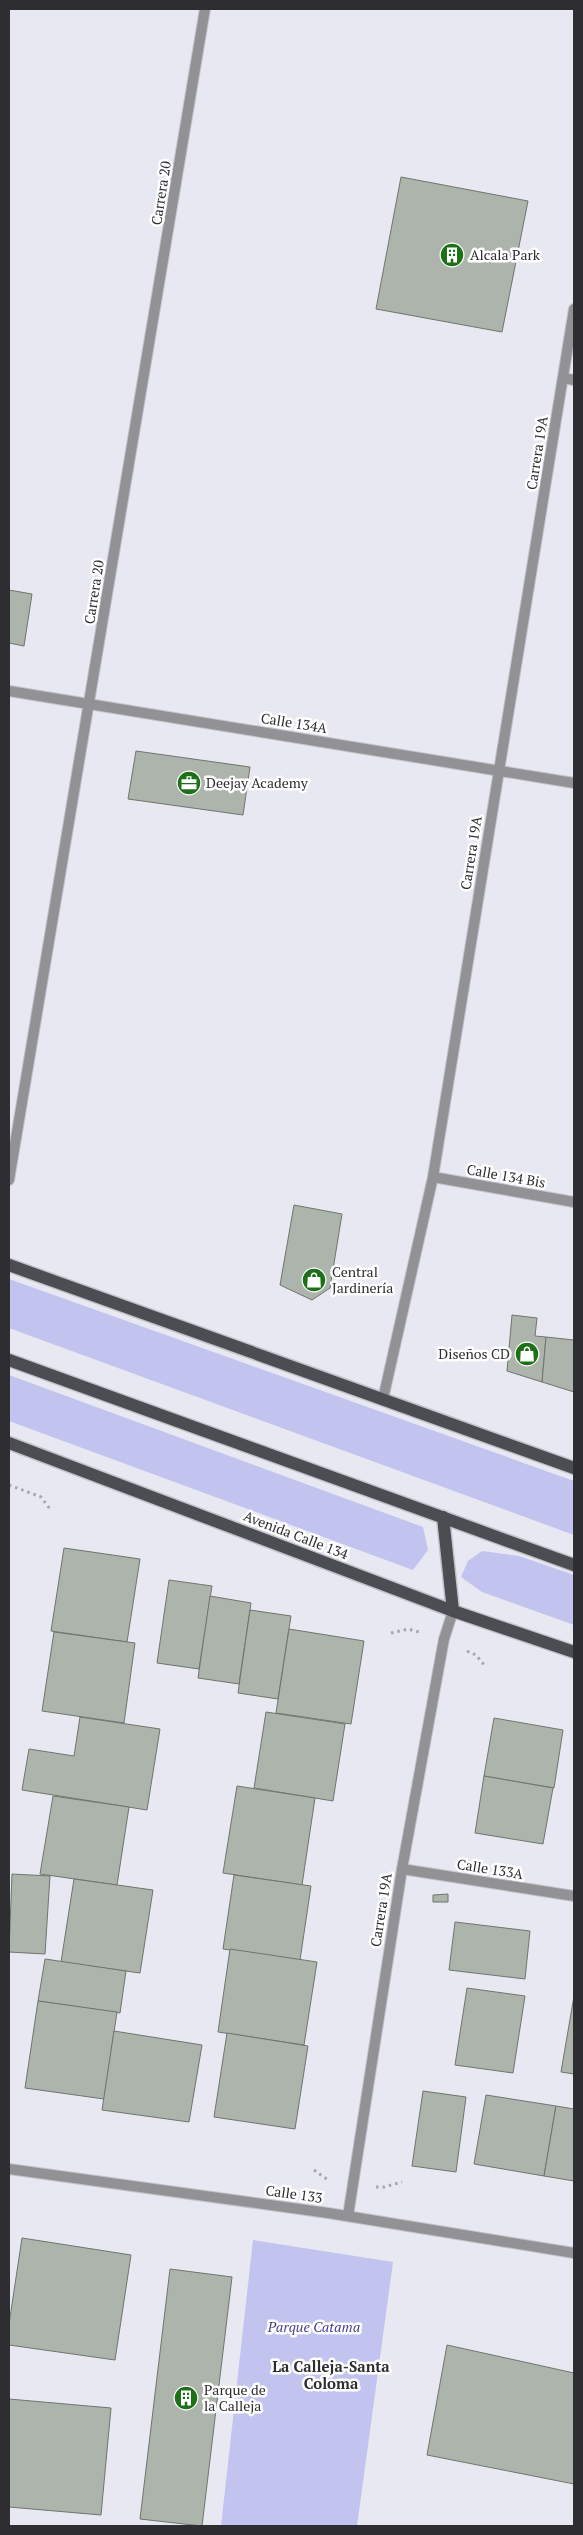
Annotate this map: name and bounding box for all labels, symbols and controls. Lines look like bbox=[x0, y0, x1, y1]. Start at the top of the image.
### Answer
street label: Carrera 20 bbox=[146, 160, 175, 226]
building icon: Alcala Park bbox=[439, 242, 465, 268]
place label: Alcala Park bbox=[470, 245, 541, 264]
street label: Carrera 19A bbox=[521, 414, 552, 491]
street label: Carrera 20 bbox=[79, 559, 108, 625]
street label: Calle 134A bbox=[260, 708, 329, 737]
office icon: Deejay Academy bbox=[176, 770, 202, 796]
place label: Deejay Academy bbox=[206, 773, 309, 792]
street label: Carrera 19A bbox=[455, 814, 486, 891]
street label: Calle 134 Bis bbox=[465, 1159, 547, 1192]
place label: Central Jardinería bbox=[332, 1262, 393, 1297]
shop icon: Central Jardinería bbox=[301, 1267, 327, 1293]
shop icon: Diseños CD bbox=[514, 1341, 540, 1367]
place label: Diseños CD bbox=[438, 1344, 510, 1363]
street label: Avenida Calle 134 bbox=[241, 1506, 352, 1563]
street label: Calle 133A bbox=[456, 1854, 525, 1883]
street label: Carrera 19A bbox=[365, 1871, 396, 1948]
street label: Calle 133 bbox=[264, 2180, 324, 2207]
park label: Parque Catama bbox=[267, 2317, 360, 2336]
district label: La Calleja-Santa Coloma bbox=[272, 2356, 390, 2393]
place label: Parque de la Calleja bbox=[204, 2380, 266, 2415]
building icon: Parque de la Calleja bbox=[173, 2385, 199, 2411]

